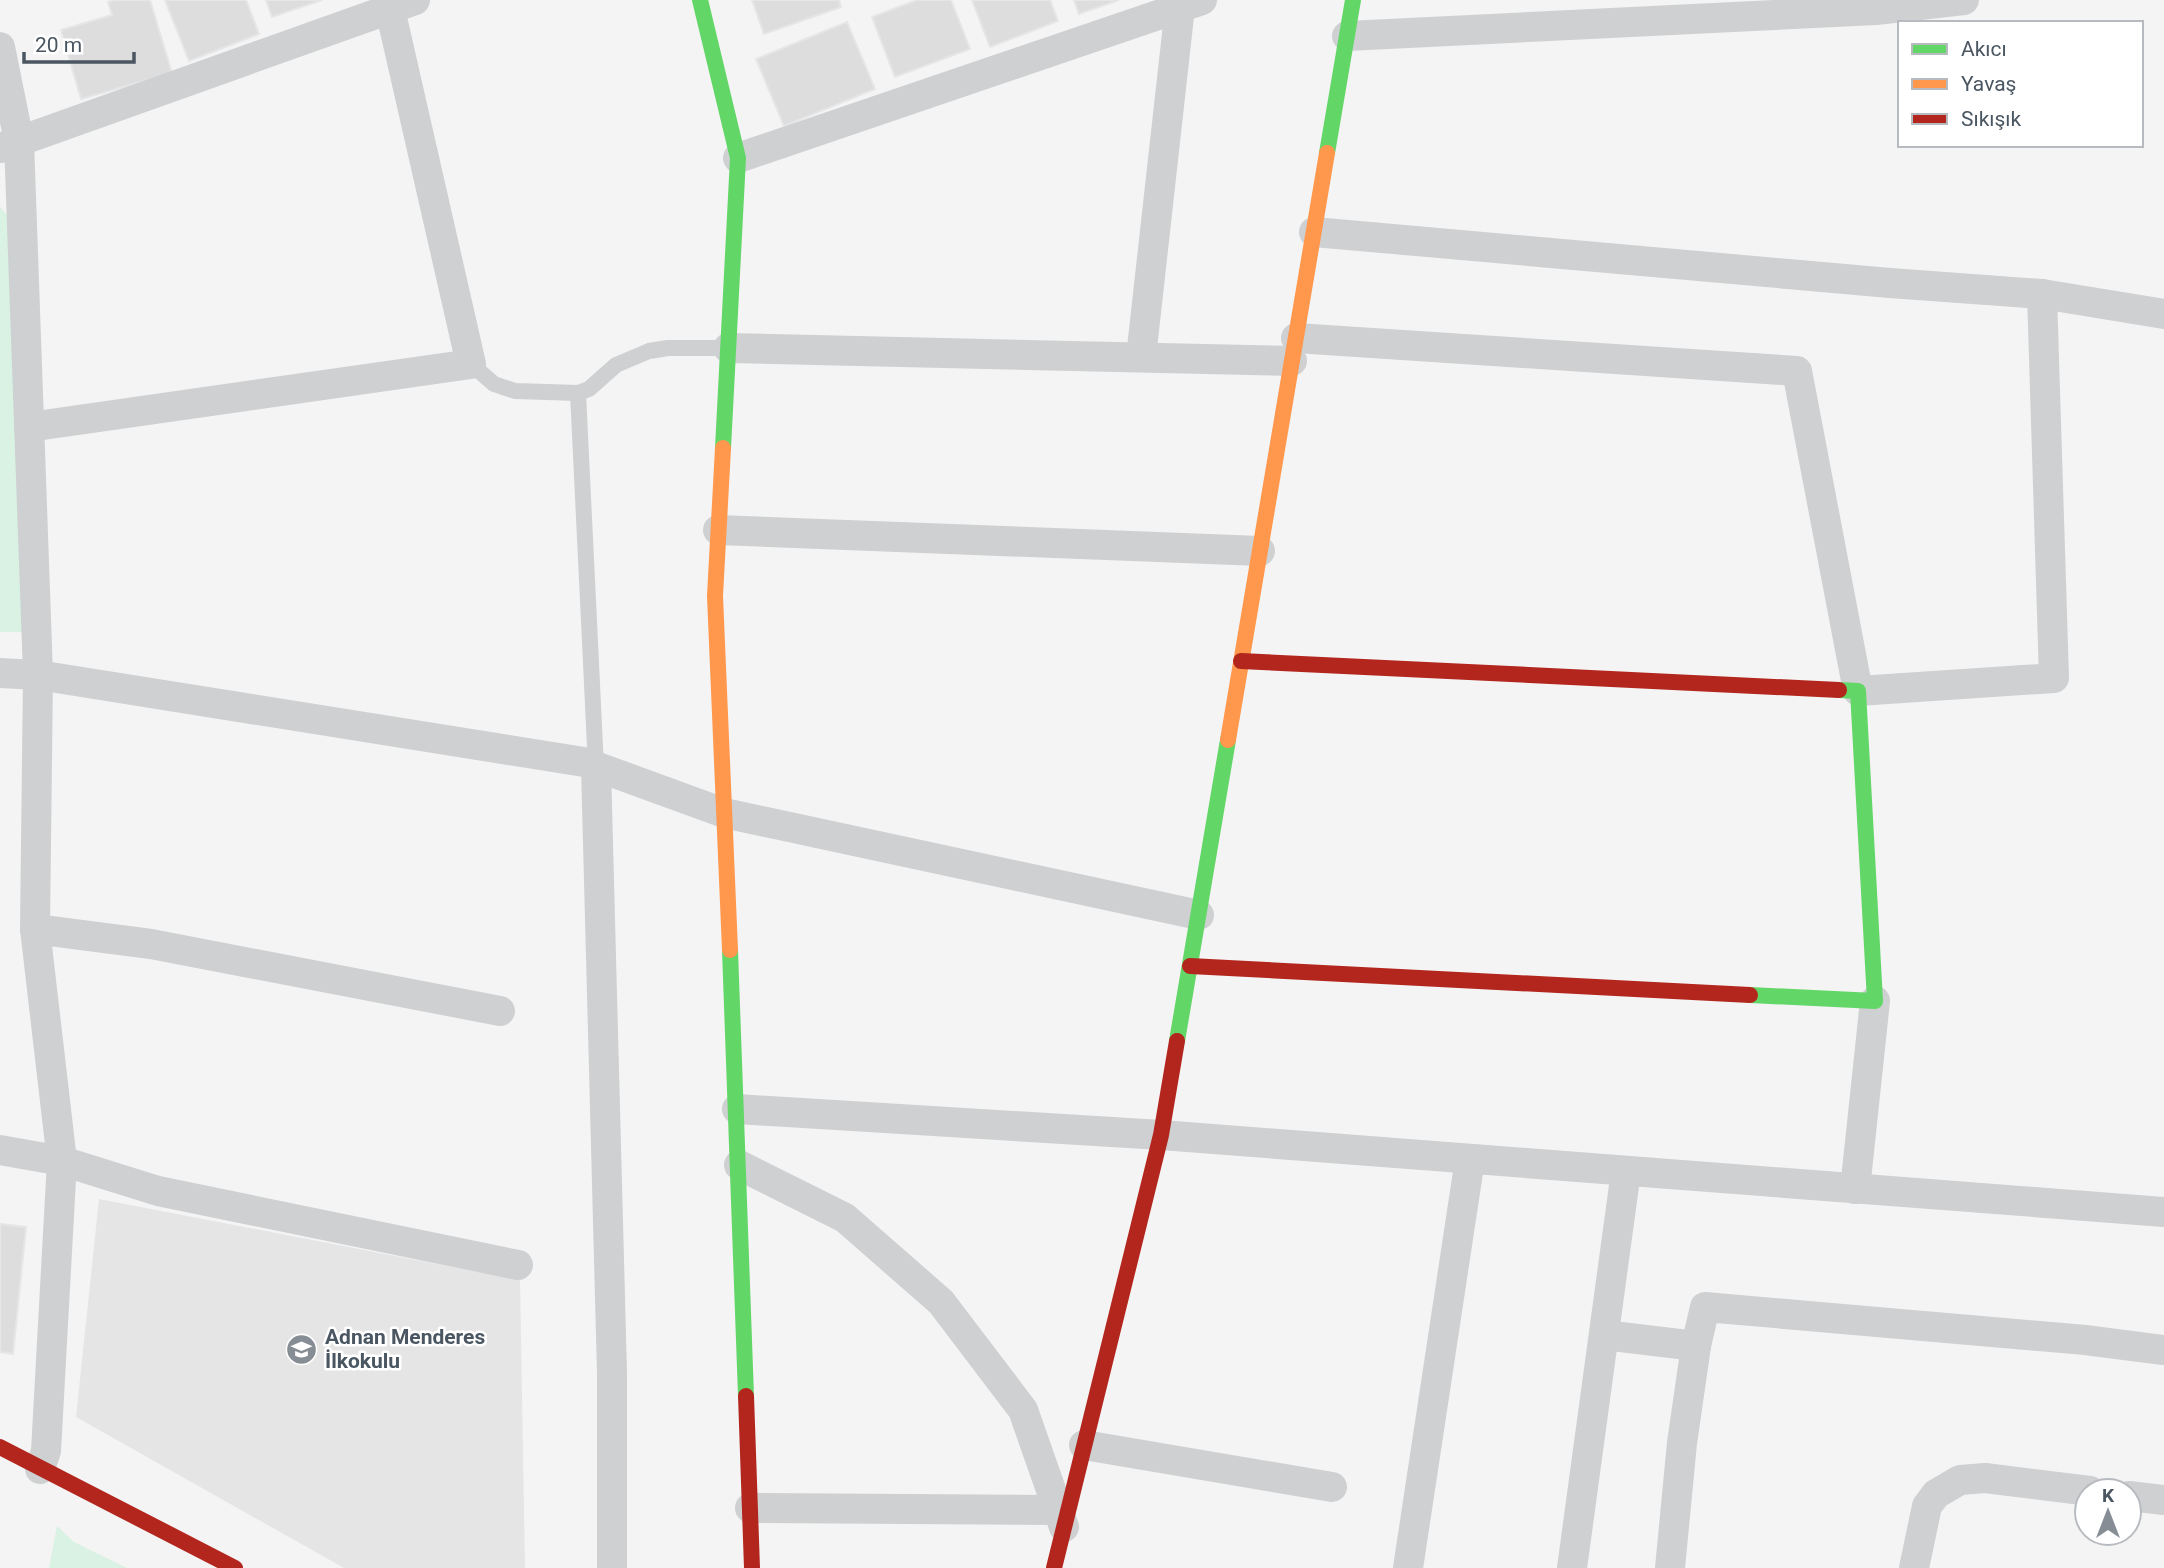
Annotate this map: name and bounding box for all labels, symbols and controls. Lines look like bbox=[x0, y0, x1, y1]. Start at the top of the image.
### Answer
scale bar bbox=[24, 21, 135, 65]
legend bbox=[1898, 21, 2143, 147]
text: 20 m bbox=[35, 33, 82, 57]
text: Akıcı bbox=[1961, 37, 2007, 61]
text: Yavaş bbox=[1961, 72, 2016, 96]
text: Sıkışık bbox=[1961, 107, 2022, 131]
place label: Adnan Menderes İlkokulu bbox=[325, 1325, 485, 1373]
school or university icon: Adnan Menderes İlkokulu bbox=[285, 1332, 319, 1366]
north arrow bbox=[2073, 1477, 2143, 1547]
text: K bbox=[2102, 1484, 2115, 1507]

